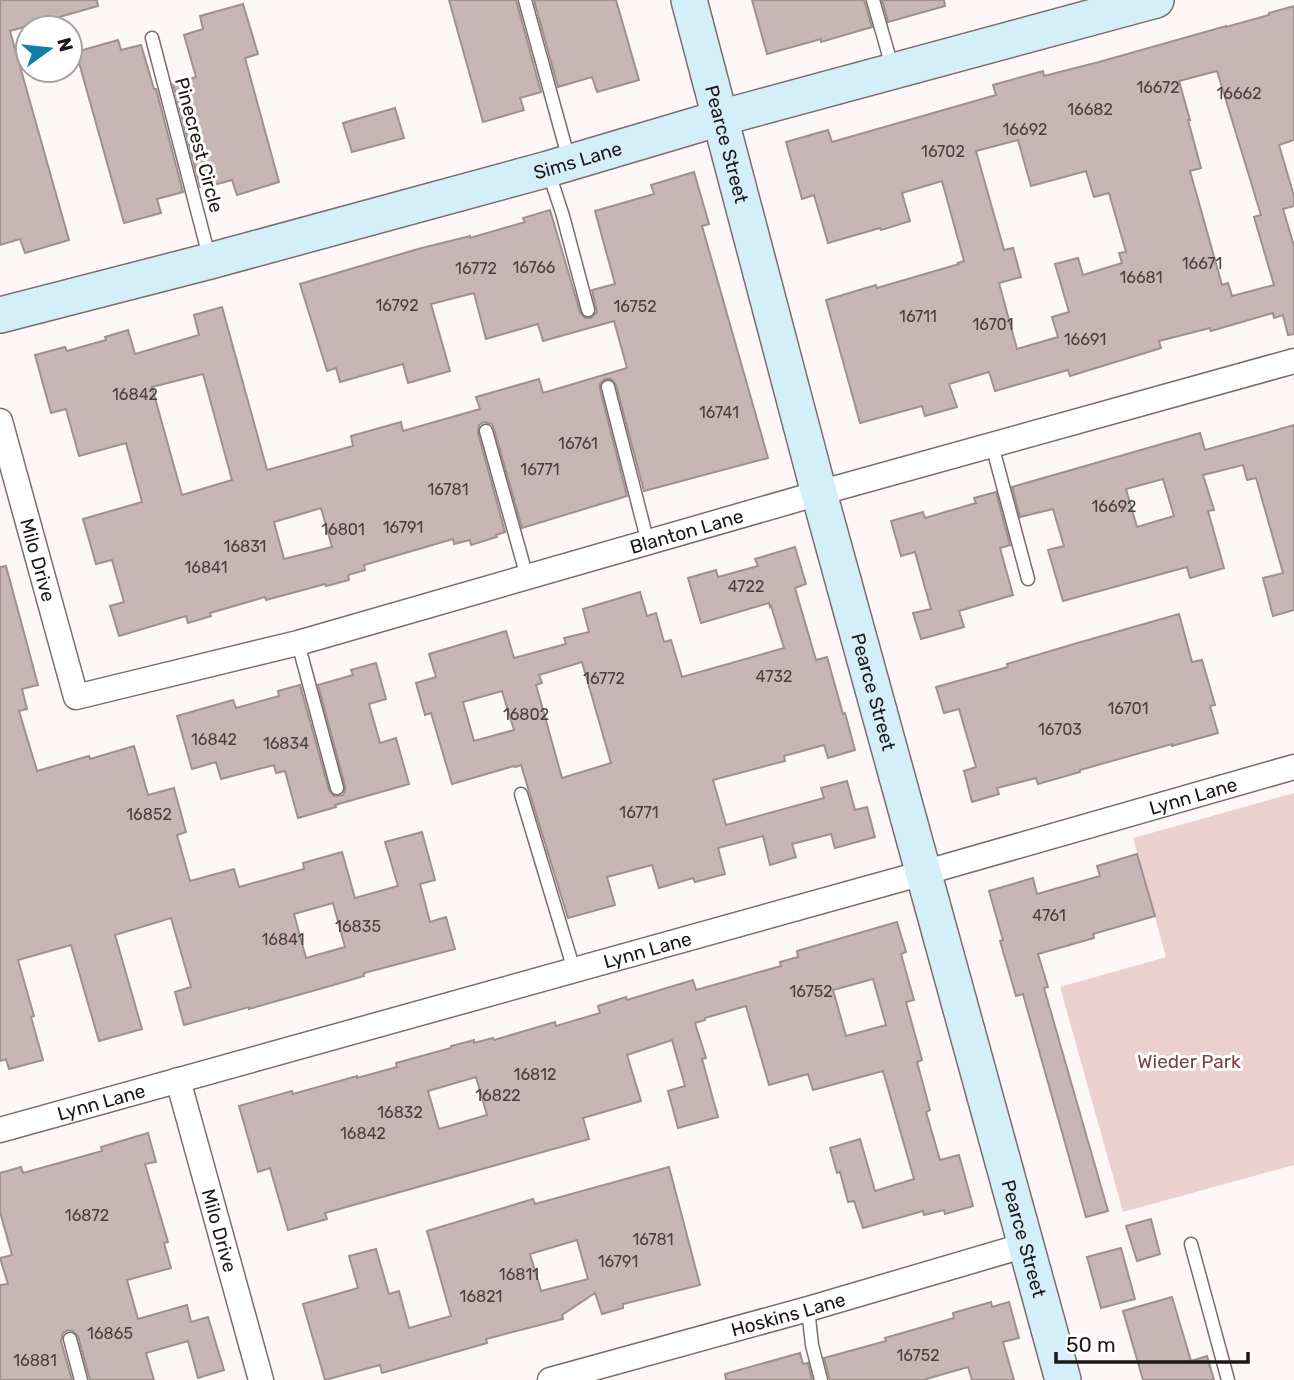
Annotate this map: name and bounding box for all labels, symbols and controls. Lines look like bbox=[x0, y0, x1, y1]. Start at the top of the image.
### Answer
north arrow bbox=[14, 14, 84, 84]
text: N bbox=[52, 35, 78, 54]
street label: Pinecrest Circle bbox=[170, 75, 228, 215]
house number: 16672 bbox=[1136, 78, 1180, 97]
street label: Pearce Street bbox=[700, 83, 754, 206]
house number: 16662 bbox=[1216, 84, 1262, 103]
house number: 16682 bbox=[1067, 100, 1113, 119]
house number: 16692 bbox=[1002, 120, 1048, 139]
street label: Sims Lane bbox=[531, 136, 625, 184]
house number: 16702 bbox=[921, 142, 965, 161]
house number: 16671 bbox=[1182, 254, 1222, 273]
house number: 16766 bbox=[512, 258, 556, 277]
house number: 16772 bbox=[455, 259, 497, 278]
house number: 16681 bbox=[1119, 268, 1163, 287]
house number: 16792 bbox=[375, 296, 419, 315]
house number: 16752 bbox=[613, 297, 657, 316]
house number: 16711 bbox=[899, 307, 937, 326]
house number: 16701 bbox=[972, 315, 1014, 334]
house number: 16691 bbox=[1064, 330, 1106, 349]
house number: 16842 bbox=[112, 385, 158, 404]
house number: 16741 bbox=[699, 403, 739, 422]
house number: 16761 bbox=[558, 434, 598, 453]
house number: 16771 bbox=[520, 460, 560, 479]
house number: 16781 bbox=[427, 480, 469, 499]
house number: 16692 bbox=[1091, 497, 1137, 516]
street label: Blanton Lane bbox=[627, 504, 746, 558]
street label: Milo Drive bbox=[16, 515, 61, 604]
house number: 16791 bbox=[383, 518, 423, 537]
house number: 16801 bbox=[321, 520, 365, 539]
house number: 16831 bbox=[224, 537, 266, 556]
house number: 16841 bbox=[184, 558, 228, 577]
house number: 4722 bbox=[728, 577, 764, 596]
street label: Pearce Street bbox=[847, 630, 901, 754]
house number: 4732 bbox=[756, 667, 792, 686]
house number: 16772 bbox=[583, 669, 625, 688]
house number: 16701 bbox=[1107, 699, 1149, 718]
house number: 16802 bbox=[503, 705, 549, 724]
house number: 16703 bbox=[1038, 720, 1082, 739]
house number: 16842 bbox=[191, 730, 237, 749]
house number: 16834 bbox=[263, 734, 309, 753]
street label: Lynn Lane bbox=[1146, 772, 1240, 819]
house number: 16771 bbox=[619, 803, 659, 822]
house number: 16852 bbox=[126, 805, 172, 824]
house number: 4761 bbox=[1032, 906, 1066, 925]
house number: 16835 bbox=[335, 917, 381, 936]
street label: Lynn Lane bbox=[601, 927, 694, 973]
house number: 16841 bbox=[261, 930, 305, 949]
house number: 16752 bbox=[789, 982, 833, 1001]
park label: Wieder Park bbox=[1137, 1050, 1241, 1073]
house number: 16812 bbox=[514, 1065, 556, 1084]
street label: Lynn Lane bbox=[55, 1079, 148, 1125]
house number: 16822 bbox=[475, 1086, 521, 1105]
house number: 16832 bbox=[377, 1103, 423, 1122]
house number: 16842 bbox=[340, 1124, 386, 1143]
street label: Pearce Street bbox=[997, 1177, 1051, 1300]
street label: Milo Drive bbox=[197, 1186, 242, 1275]
house number: 16872 bbox=[65, 1206, 109, 1225]
house number: 16781 bbox=[632, 1230, 674, 1249]
house number: 16791 bbox=[598, 1252, 638, 1271]
house number: 16811 bbox=[499, 1265, 539, 1284]
house number: 16821 bbox=[460, 1287, 502, 1306]
street label: Hoskins Lane bbox=[728, 1287, 848, 1341]
scale bar bbox=[1056, 1320, 1248, 1364]
house number: 16865 bbox=[87, 1324, 133, 1343]
text: 50 m bbox=[1066, 1332, 1116, 1357]
house number: 16752 bbox=[896, 1346, 940, 1365]
house number: 16881 bbox=[13, 1351, 57, 1370]

